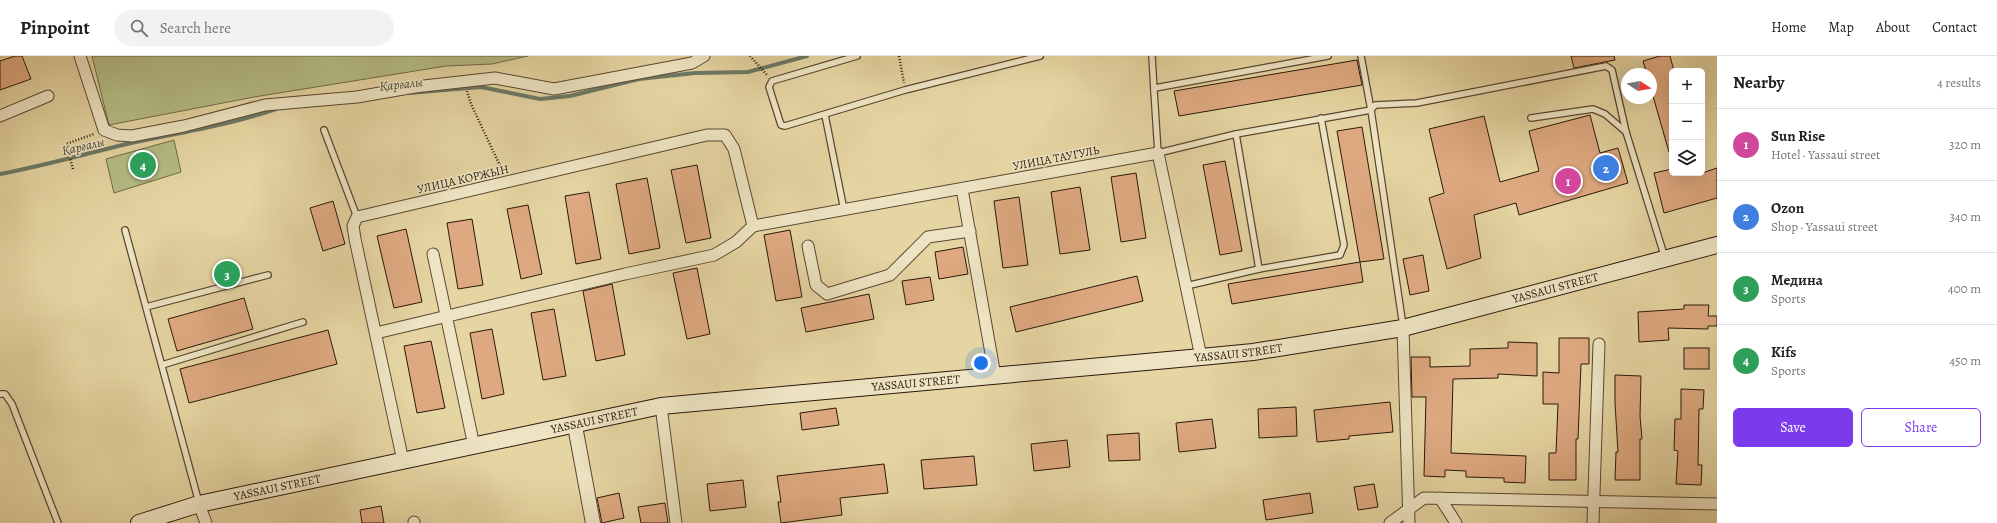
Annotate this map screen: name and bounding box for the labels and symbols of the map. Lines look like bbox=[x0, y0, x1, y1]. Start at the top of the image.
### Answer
north arrow bbox=[1621, 68, 1657, 104]
water label: Қарғалы bbox=[379, 73, 424, 95]
water label: Қарғалы bbox=[60, 133, 106, 159]
street label: УЛИЦА ТАУГУЛЬ bbox=[1011, 142, 1101, 174]
pin: 4 bbox=[130, 150, 156, 180]
pin: 2 bbox=[1593, 153, 1619, 183]
street label: УЛИЦА КОРЖЫН bbox=[416, 161, 510, 197]
pin: 1 bbox=[1555, 166, 1581, 196]
pin: 3 bbox=[214, 259, 240, 289]
street label: YASSAUI STREET bbox=[1509, 269, 1600, 307]
street label: YASSAUI STREET bbox=[1193, 339, 1284, 366]
your location bbox=[971, 353, 991, 373]
street label: YASSAUI STREET bbox=[870, 371, 961, 395]
street label: YASSAUI STREET bbox=[548, 403, 640, 437]
street label: YASSAUI STREET bbox=[231, 470, 323, 505]

